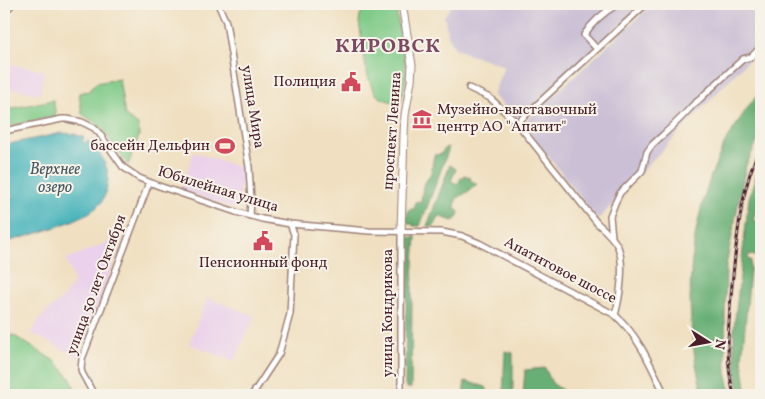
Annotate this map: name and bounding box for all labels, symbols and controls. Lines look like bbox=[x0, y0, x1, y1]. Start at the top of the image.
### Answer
district label: КИРОВСК bbox=[335, 33, 441, 61]
street label: улица Мира bbox=[235, 64, 269, 150]
public building icon: Полиция bbox=[340, 71, 362, 93]
street label: проспект Ленина bbox=[378, 71, 408, 191]
place label: Полиция bbox=[273, 72, 336, 93]
place label: Музейно-выставочный центр АО "Апатит" bbox=[437, 100, 597, 138]
museum icon: Музейно-выставочный центр АО "Апатит" bbox=[411, 108, 433, 130]
sports icon: бассейн Дельфин bbox=[214, 135, 236, 157]
place label: бассейн Дельфин bbox=[91, 136, 210, 157]
water label: Верхнее озеро bbox=[30, 159, 80, 199]
street label: Юбилейная улица bbox=[155, 162, 281, 218]
street label: улица 50 лет Октября bbox=[62, 212, 132, 358]
public building icon: Пенсионный фонд bbox=[252, 230, 274, 252]
street label: Апатитовое шоссе bbox=[500, 232, 620, 310]
street label: улица Кондрикова bbox=[378, 249, 399, 377]
place label: Пенсионный фонд bbox=[199, 253, 328, 274]
north arrow bbox=[682, 316, 732, 366]
text: N bbox=[709, 337, 730, 351]

